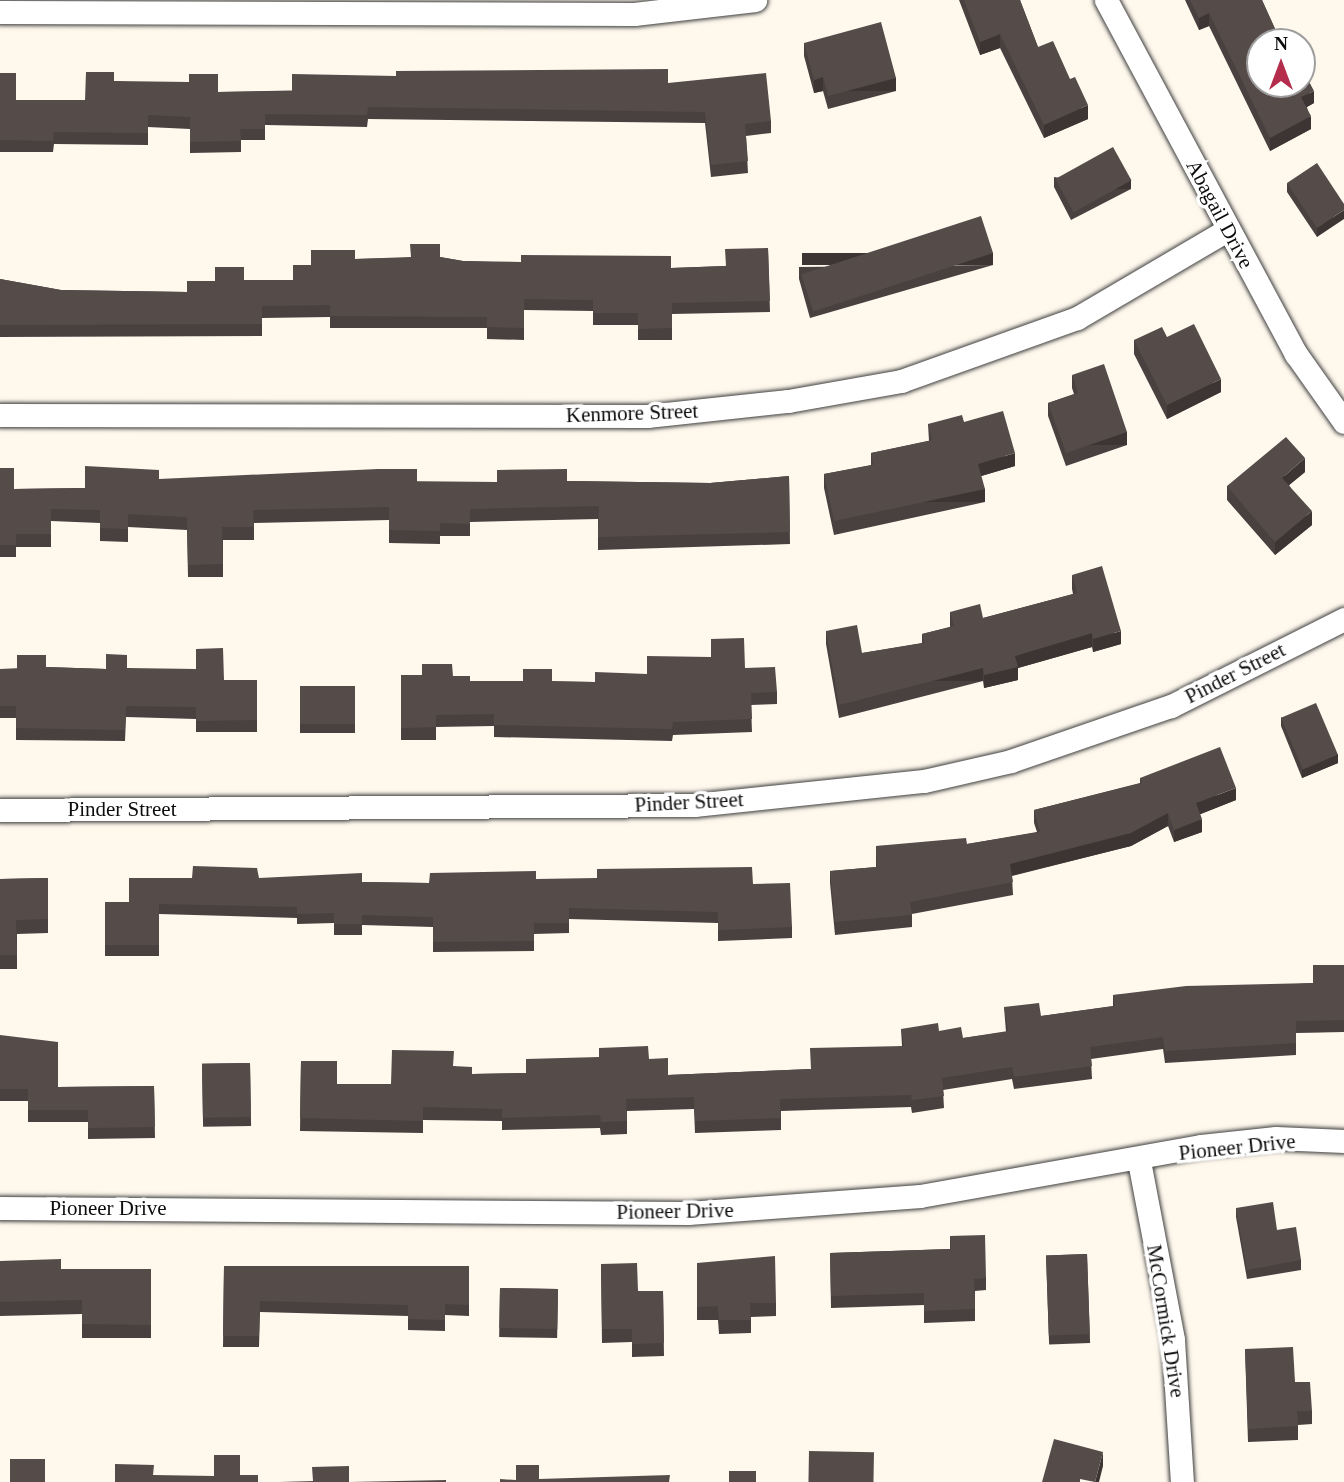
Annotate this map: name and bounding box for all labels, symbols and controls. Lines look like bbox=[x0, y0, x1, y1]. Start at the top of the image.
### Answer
north arrow bbox=[1246, 28, 1316, 98]
text: N bbox=[1274, 33, 1288, 54]
street label: Abagail Drive bbox=[1181, 155, 1259, 273]
street label: Kenmore Street bbox=[565, 398, 699, 428]
street label: Pinder Street bbox=[1181, 637, 1289, 709]
street label: Pinder Street bbox=[634, 787, 744, 817]
street label: Pinder Street bbox=[67, 796, 177, 822]
street label: Pioneer Drive bbox=[1177, 1128, 1297, 1166]
street label: Pioneer Drive bbox=[49, 1195, 167, 1221]
street label: Pioneer Drive bbox=[616, 1197, 734, 1225]
street label: McCormick Drive bbox=[1141, 1243, 1191, 1399]

